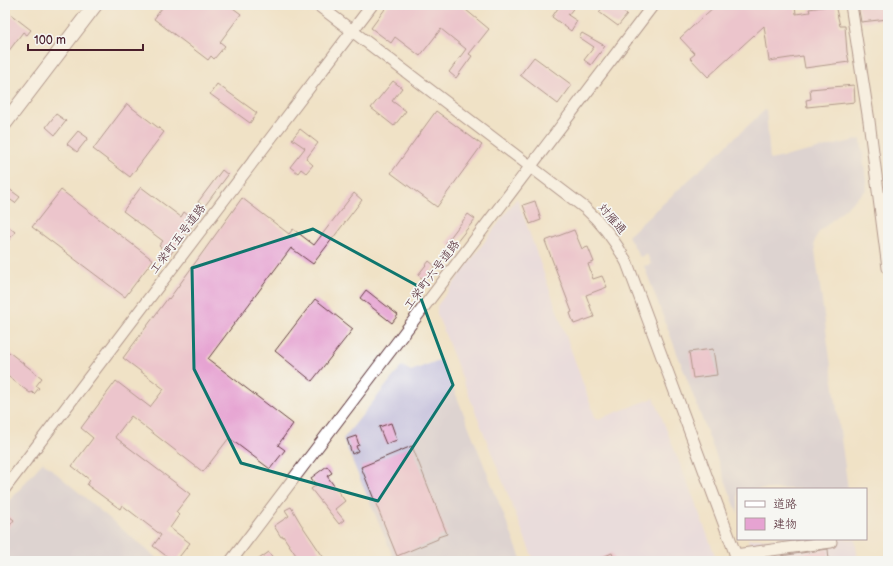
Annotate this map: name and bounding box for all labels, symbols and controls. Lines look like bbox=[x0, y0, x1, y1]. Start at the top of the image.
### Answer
scale bar bbox=[28, 26, 143, 52]
text: 100 m bbox=[34, 33, 66, 48]
street label: 対雁通 bbox=[595, 200, 629, 238]
street label: 工栄町五号道路 bbox=[147, 201, 209, 277]
street label: 工栄町六号道路 bbox=[401, 237, 463, 313]
legend bbox=[737, 488, 867, 540]
text: 道路 bbox=[773, 497, 797, 512]
text: 建物 bbox=[773, 517, 797, 532]

